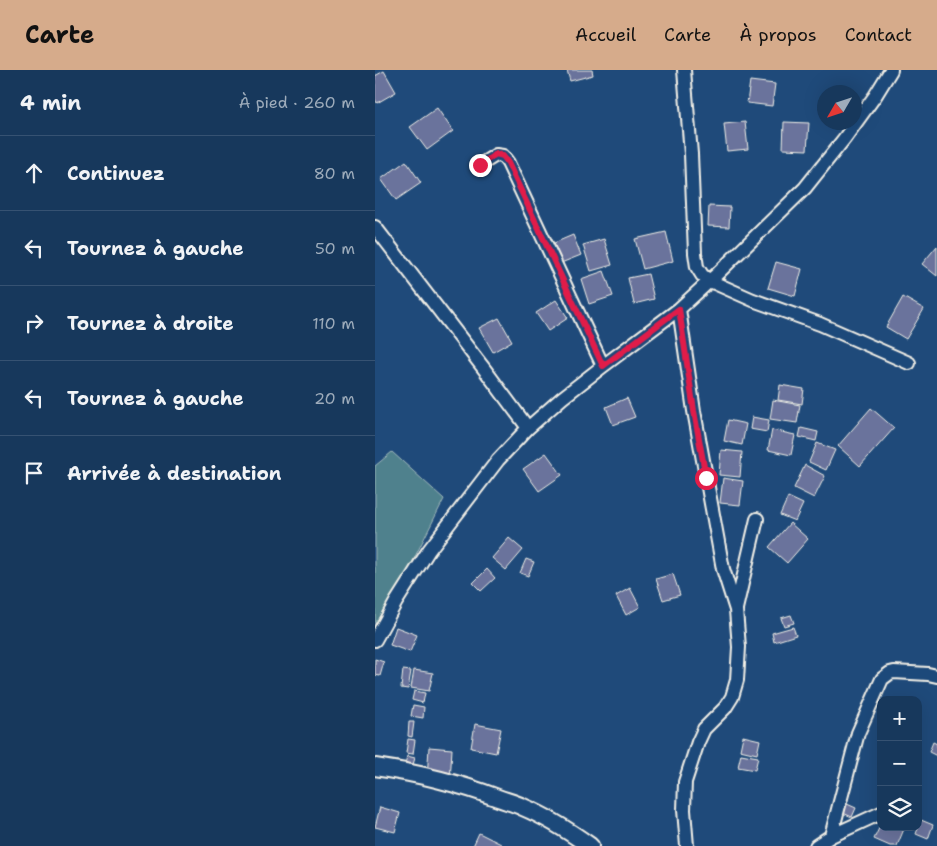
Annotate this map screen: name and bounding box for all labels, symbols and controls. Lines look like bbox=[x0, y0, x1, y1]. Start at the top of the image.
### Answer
text: Carte bbox=[25, 19, 94, 51]
text: Accueil bbox=[575, 23, 636, 47]
text: Carte bbox=[664, 23, 711, 47]
text: À propos bbox=[739, 23, 817, 47]
text: Contact bbox=[845, 23, 912, 47]
north arrow bbox=[817, 85, 862, 130]
text: 4 min bbox=[20, 89, 81, 117]
text: À pied · 260 m bbox=[239, 92, 355, 113]
route end bbox=[469, 154, 492, 177]
icon: ahead bbox=[20, 159, 48, 187]
text: Continuez bbox=[67, 161, 165, 186]
text: 80 m bbox=[314, 163, 355, 184]
icon: left bbox=[20, 234, 48, 262]
text: Tournez à gauche bbox=[67, 236, 244, 261]
text: 50 m bbox=[315, 238, 355, 259]
icon: right bbox=[20, 309, 48, 337]
text: Tournez à droite bbox=[67, 311, 234, 336]
text: 110 m bbox=[312, 313, 355, 334]
icon: left bbox=[20, 384, 48, 412]
text: Tournez à gauche bbox=[67, 386, 244, 411]
text: 20 m bbox=[314, 388, 355, 409]
icon: arrive bbox=[20, 459, 48, 487]
text: Arrivée à destination bbox=[67, 461, 281, 486]
route start bbox=[695, 467, 718, 490]
map controls bbox=[877, 696, 922, 831]
button: + bbox=[877, 696, 922, 741]
button: − bbox=[877, 741, 922, 786]
button: layers bbox=[877, 786, 922, 831]

